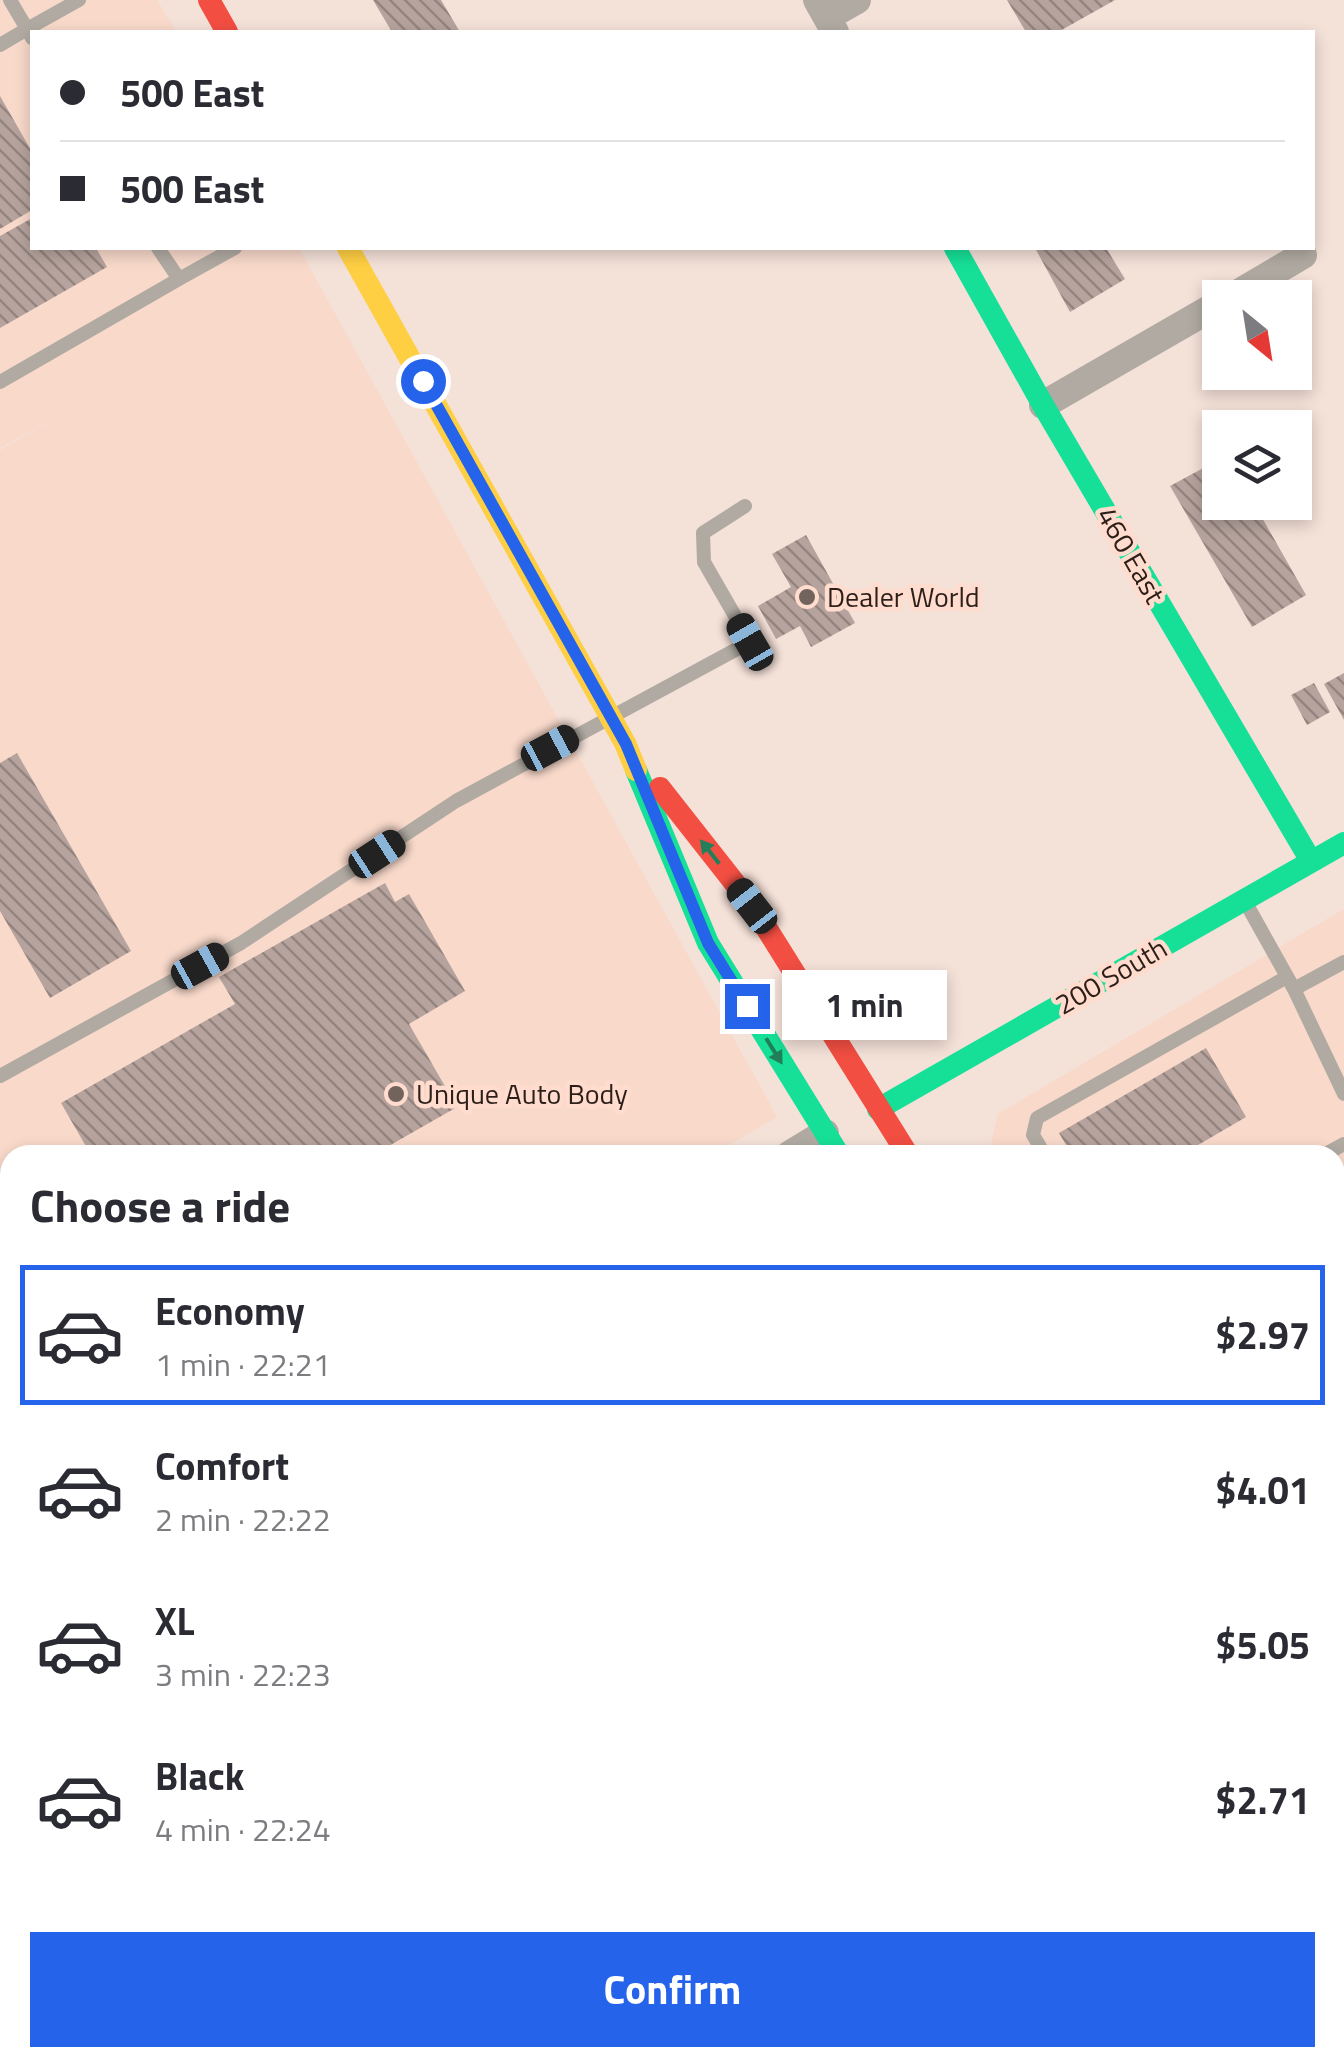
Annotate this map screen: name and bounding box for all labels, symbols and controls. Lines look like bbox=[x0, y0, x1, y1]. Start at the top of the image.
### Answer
text: 500 East bbox=[120, 64, 264, 122]
text: 500 East bbox=[120, 160, 264, 218]
north arrow bbox=[1202, 280, 1312, 390]
map controls bbox=[1202, 280, 1312, 520]
route start bbox=[401, 359, 446, 404]
button: layers bbox=[1202, 410, 1312, 520]
street label: 460 East bbox=[1086, 498, 1177, 611]
place label: Dealer World bbox=[827, 575, 980, 618]
marker: Dealer World bbox=[796, 586, 818, 608]
car bbox=[722, 609, 778, 675]
car bbox=[516, 721, 584, 775]
car bbox=[344, 825, 410, 883]
one-way arrow bbox=[700, 839, 721, 865]
car bbox=[722, 873, 782, 939]
street label: 200 South bbox=[1047, 926, 1175, 1025]
car bbox=[166, 938, 234, 994]
callout: 1 min bbox=[782, 971, 947, 1041]
text: 1 min bbox=[826, 981, 903, 1029]
route end bbox=[725, 984, 770, 1029]
one-way arrow bbox=[765, 1037, 783, 1065]
place label: Unique Auto Body bbox=[416, 1072, 628, 1115]
marker: Unique Auto Body bbox=[385, 1083, 407, 1105]
text: Choose a ride bbox=[30, 1171, 290, 1239]
text: Economy bbox=[155, 1282, 305, 1340]
icon: car bbox=[35, 1290, 125, 1380]
text: $2.97 bbox=[1215, 1306, 1310, 1364]
text: 1 min · 22:21 bbox=[155, 1340, 331, 1388]
text: Comfort bbox=[155, 1437, 289, 1495]
icon: car bbox=[35, 1445, 125, 1535]
text: $4.01 bbox=[1215, 1461, 1310, 1519]
text: 2 min · 22:22 bbox=[155, 1495, 331, 1543]
text: XL bbox=[155, 1592, 195, 1650]
icon: car bbox=[35, 1600, 125, 1690]
text: $5.05 bbox=[1215, 1616, 1310, 1674]
text: 3 min · 22:23 bbox=[155, 1650, 331, 1698]
text: Black bbox=[155, 1747, 244, 1805]
icon: car bbox=[35, 1755, 125, 1845]
text: $2.71 bbox=[1215, 1771, 1310, 1829]
text: 4 min · 22:24 bbox=[155, 1805, 331, 1853]
button: Confirm bbox=[30, 1932, 1315, 2047]

